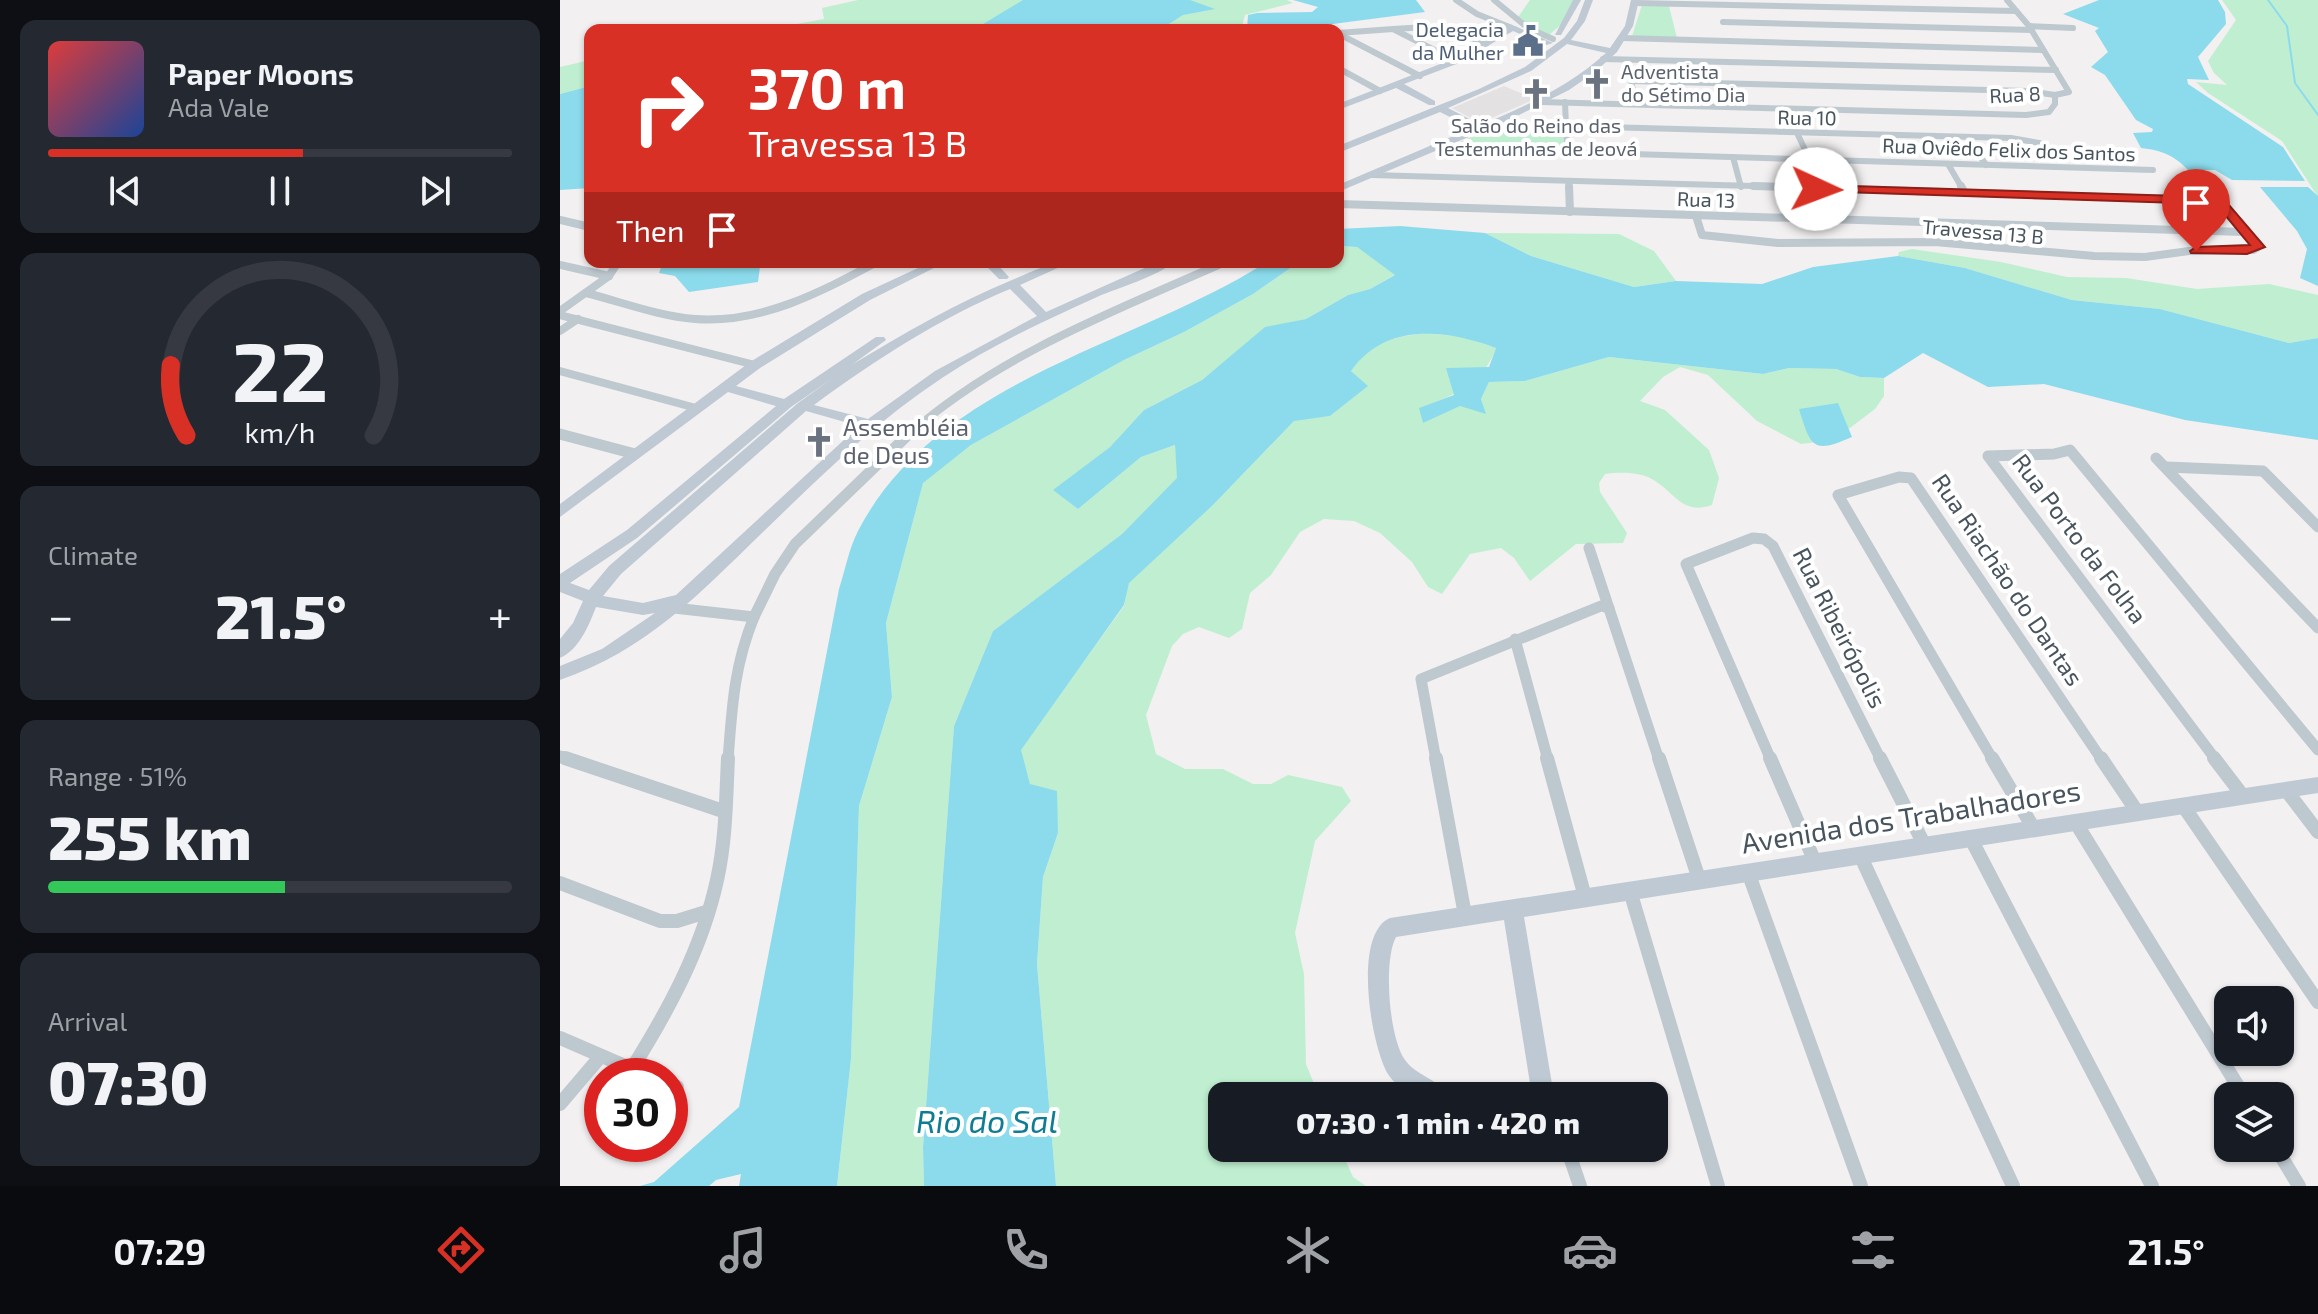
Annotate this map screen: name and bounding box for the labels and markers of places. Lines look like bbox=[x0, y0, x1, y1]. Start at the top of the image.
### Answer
place label: Delegacia da Mulher bbox=[1412, 17, 1504, 64]
public building icon: Delegacia da Mulher bbox=[1511, 24, 1545, 58]
place label: Adventista do Sétimo Dia bbox=[1621, 59, 1745, 106]
church icon: Adventista do Sétimo Dia bbox=[1580, 67, 1614, 101]
church icon: Salão do Reino das Testemunhas de Jeová bbox=[1519, 77, 1553, 111]
place label: Salão do Reino das Testemunhas de Jeová bbox=[1435, 113, 1637, 160]
pin bbox=[2162, 169, 2230, 251]
place label: Assembléia de Deus bbox=[843, 412, 969, 469]
church icon: Assembléia de Deus bbox=[802, 425, 836, 459]

